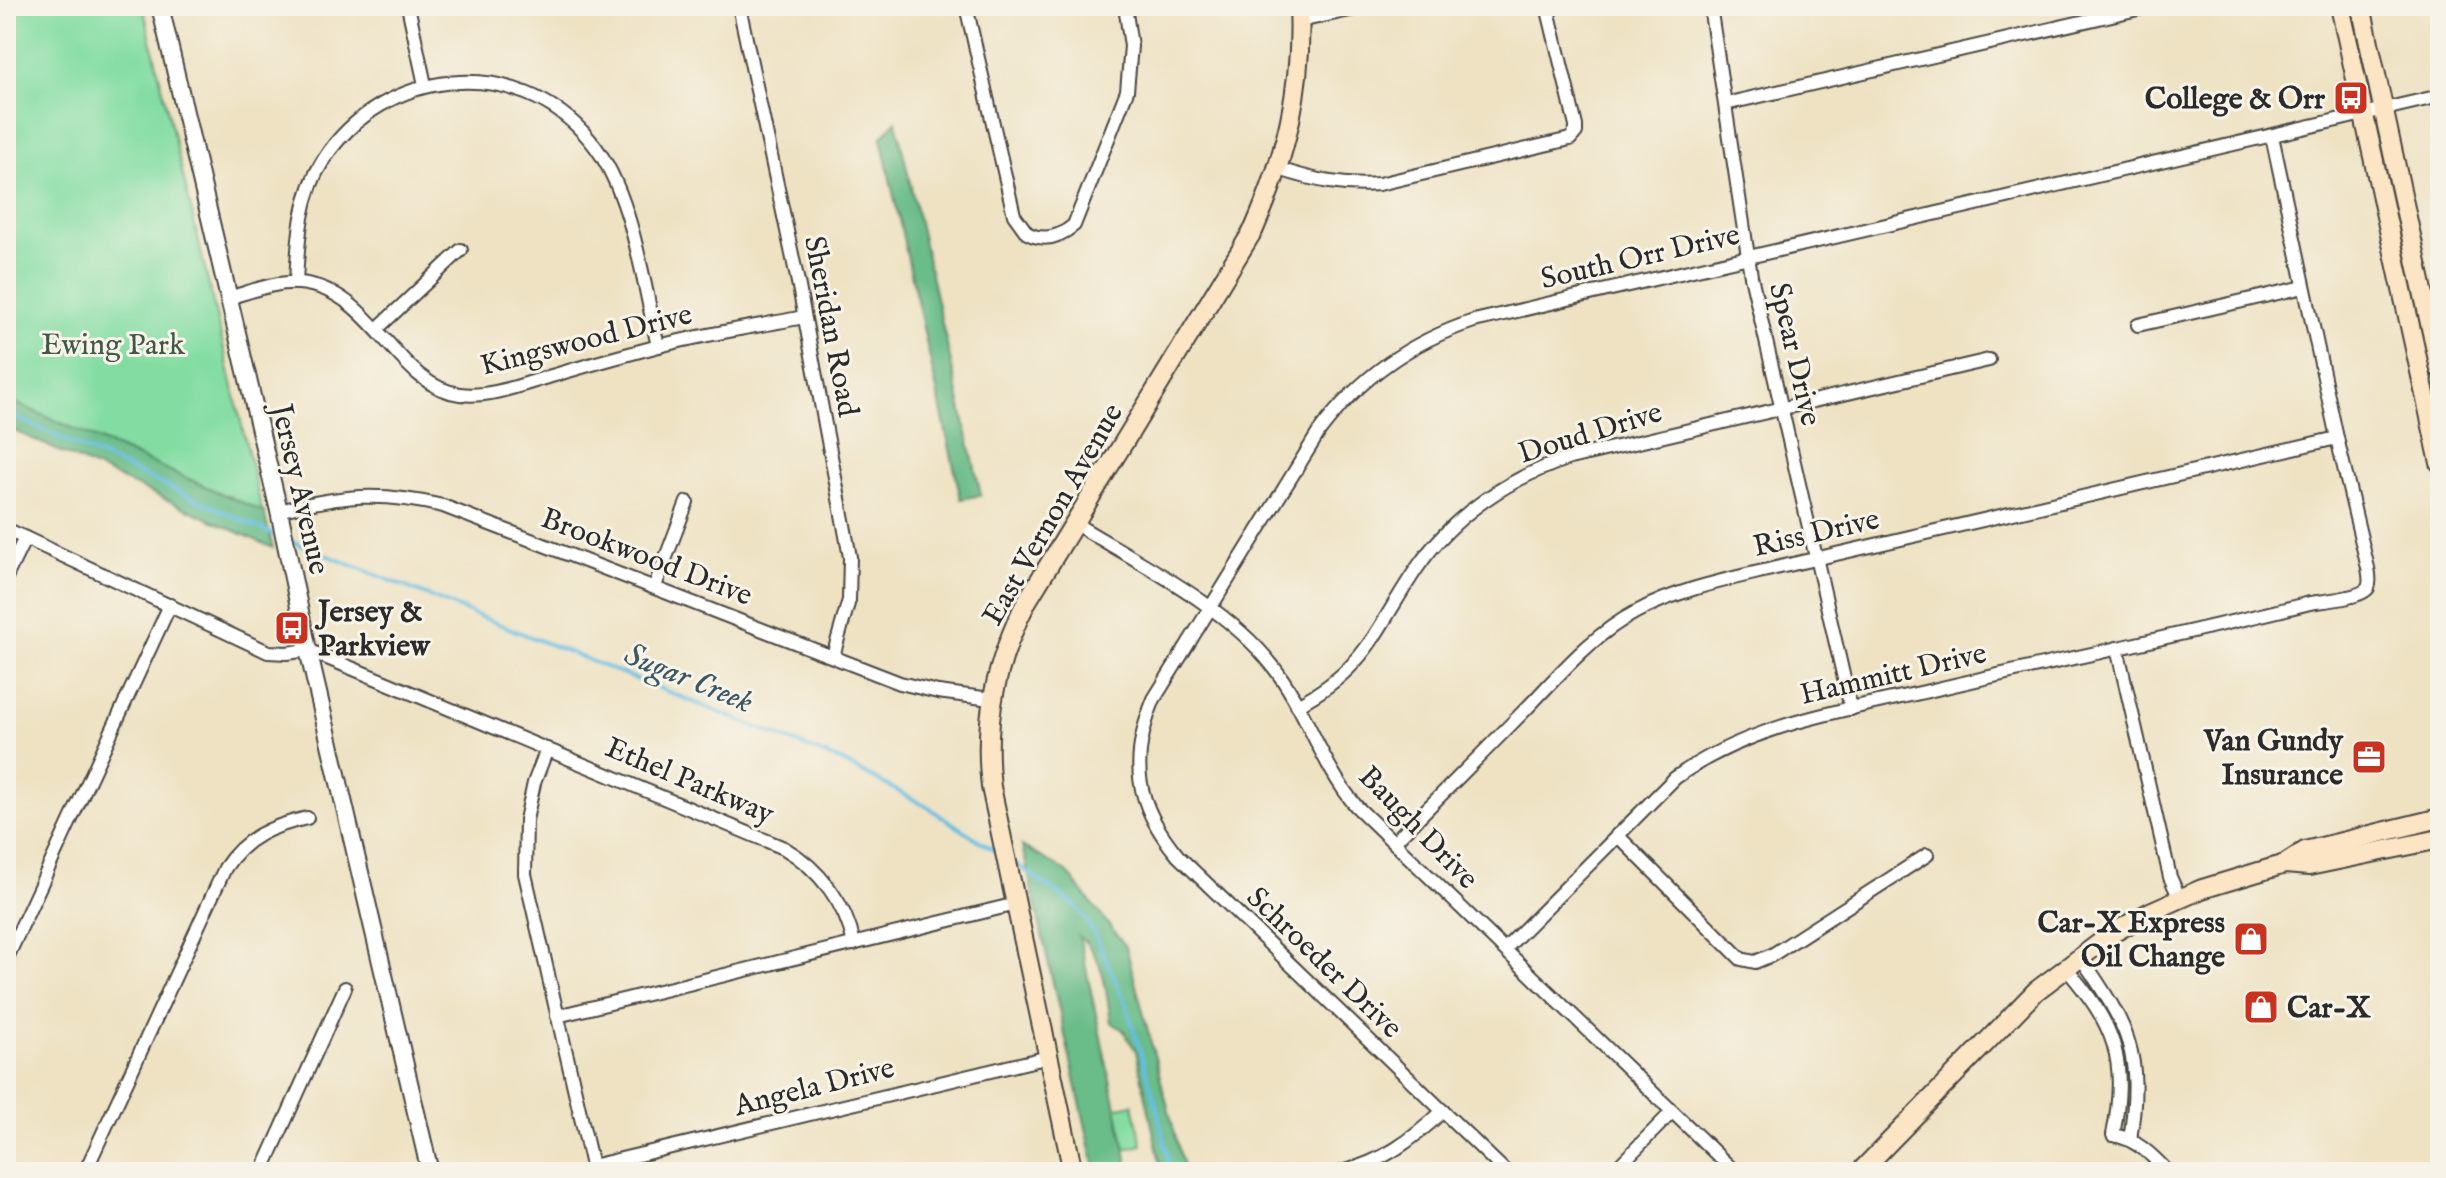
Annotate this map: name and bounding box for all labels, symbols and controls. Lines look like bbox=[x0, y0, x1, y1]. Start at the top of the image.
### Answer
bus stop icon: College & Orr bbox=[2332, 79, 2370, 117]
place label: College & Orr bbox=[2145, 81, 2326, 119]
street label: South Orr Drive bbox=[1537, 217, 1744, 299]
street label: Sheridan Road bbox=[794, 233, 866, 421]
street label: Spear Drive bbox=[1759, 279, 1829, 430]
street label: Kingswood Drive bbox=[477, 296, 696, 386]
park label: Ewing Park bbox=[41, 327, 186, 365]
street label: Doud Drive bbox=[1514, 394, 1667, 474]
street label: East Vernon Avenue bbox=[975, 397, 1133, 633]
street label: Jersey Avenue bbox=[260, 398, 337, 578]
street label: Brookwood Drive bbox=[535, 500, 757, 616]
street label: Riss Drive bbox=[1750, 501, 1883, 567]
place label: Jersey & Parkview bbox=[314, 594, 431, 666]
bus stop icon: Jersey & Parkview bbox=[273, 609, 311, 647]
water label: Sugar Creek bbox=[618, 635, 759, 724]
street label: Hammitt Drive bbox=[1797, 635, 1990, 715]
place label: Van Gundy Insurance bbox=[2203, 723, 2344, 795]
street label: Ethel Parkway bbox=[599, 729, 779, 834]
office icon: Van Gundy Insurance bbox=[2350, 738, 2388, 776]
street label: Baugh Drive bbox=[1349, 759, 1486, 898]
street label: Schroeder Drive bbox=[1238, 879, 1410, 1047]
place label: Car-X Express Oil Change bbox=[2037, 905, 2225, 977]
shop icon: Car-X Express Oil Change bbox=[2232, 920, 2270, 958]
shop icon: Car-X bbox=[2242, 988, 2280, 1026]
place label: Car-X bbox=[2287, 990, 2371, 1028]
street label: Angela Drive bbox=[729, 1050, 899, 1126]

